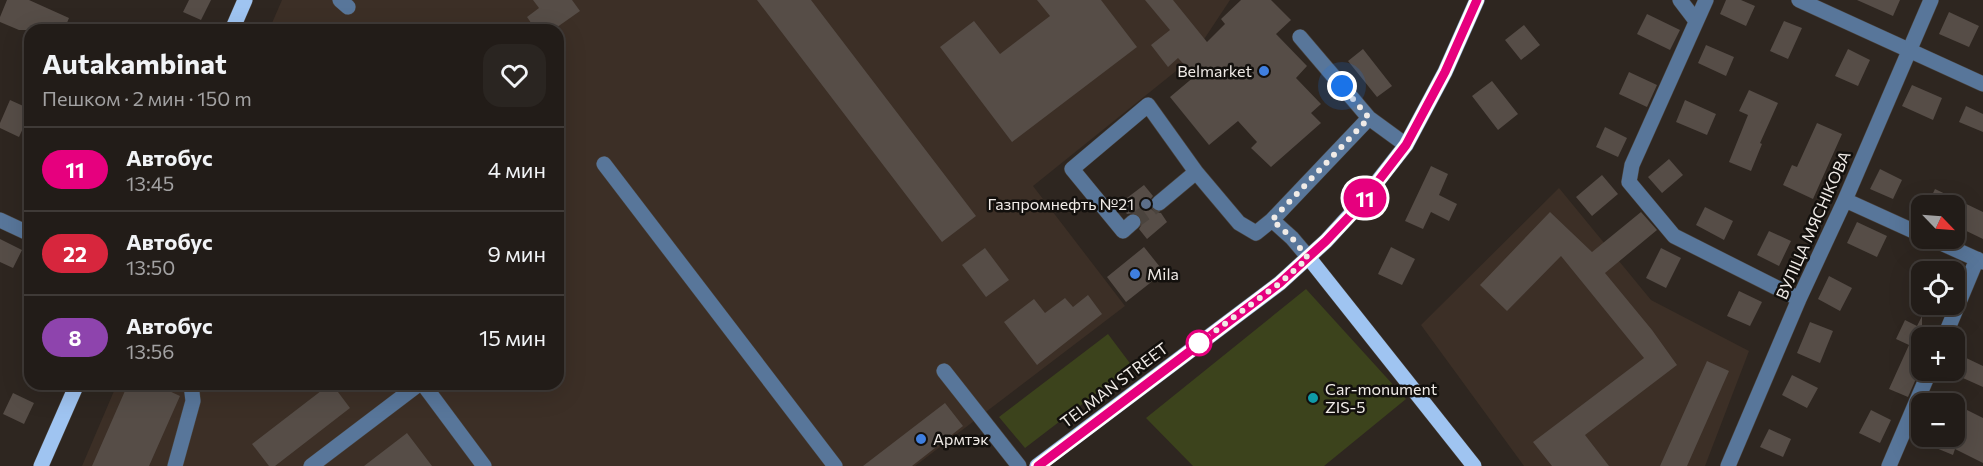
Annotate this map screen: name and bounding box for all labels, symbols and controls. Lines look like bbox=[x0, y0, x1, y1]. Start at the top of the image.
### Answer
button: heart bbox=[483, 44, 546, 107]
text: Autakambinat bbox=[42, 46, 227, 80]
place label: Belmarket bbox=[1177, 61, 1252, 80]
marker: Belmarket bbox=[1257, 64, 1271, 78]
your location bbox=[1327, 71, 1357, 101]
text: Пешком · 2 мин · 150 m bbox=[42, 86, 252, 110]
text: Автобус bbox=[126, 144, 213, 171]
street label: ВУЛІЦА МЯСНІКОВА bbox=[1771, 148, 1854, 302]
text: 4 мин bbox=[488, 156, 546, 183]
text: 11 bbox=[65, 157, 85, 182]
text: 13:45 bbox=[126, 171, 174, 195]
line badge: 11 bbox=[1338, 178, 1392, 218]
text: 11 bbox=[1355, 186, 1375, 211]
place label: Газпромнефть №21 bbox=[988, 194, 1134, 213]
north arrow bbox=[1911, 195, 1965, 249]
map controls bbox=[1911, 195, 1965, 447]
marker: Газпромнефть №21 bbox=[1139, 197, 1153, 211]
text: Автобус bbox=[126, 228, 213, 255]
text: 9 мин bbox=[488, 240, 546, 267]
text: 22 bbox=[63, 241, 87, 266]
text: 13:50 bbox=[126, 255, 175, 279]
button: locate bbox=[1911, 261, 1965, 315]
place label: Mila bbox=[1147, 264, 1179, 283]
marker: Mila bbox=[1128, 267, 1142, 281]
text: Автобус bbox=[126, 312, 213, 339]
text: 15 мин bbox=[479, 324, 546, 351]
text: 8 bbox=[69, 325, 82, 350]
button: + bbox=[1911, 327, 1965, 381]
unlabelled marker bbox=[1186, 330, 1212, 356]
street label: TELMAN STREET bbox=[1056, 338, 1171, 431]
text: 13:56 bbox=[126, 339, 174, 363]
place label: Car-monument ZIS-5 bbox=[1325, 379, 1438, 416]
marker: Car-monument ZIS-5 bbox=[1306, 391, 1320, 405]
button: − bbox=[1911, 393, 1965, 447]
place label: Армтэк bbox=[933, 429, 989, 448]
marker: Армтэк bbox=[914, 432, 928, 446]

